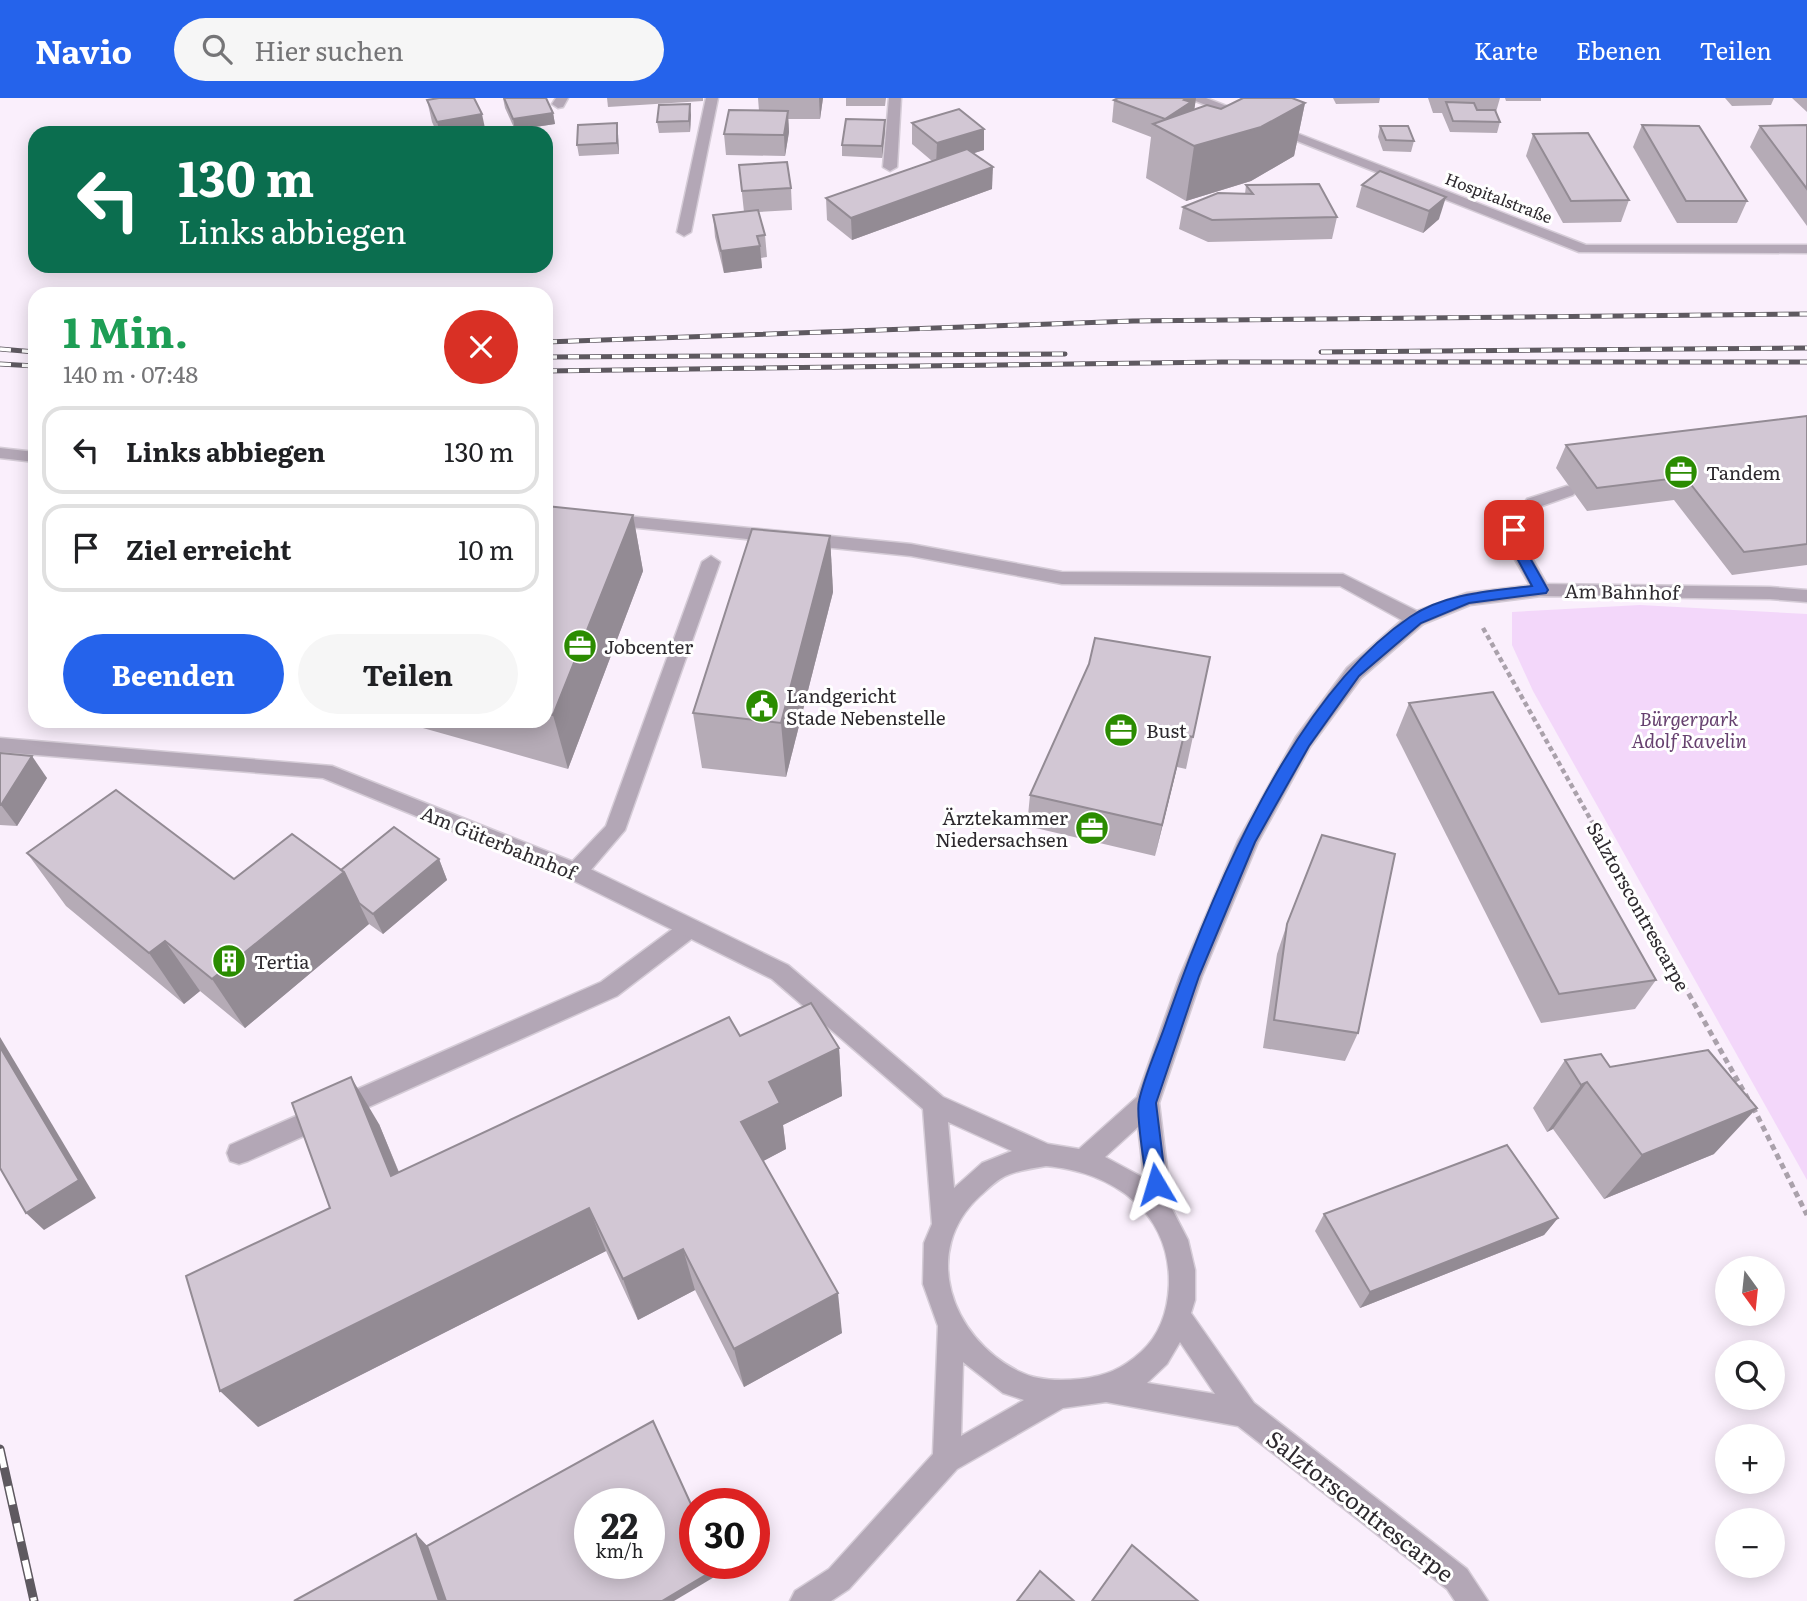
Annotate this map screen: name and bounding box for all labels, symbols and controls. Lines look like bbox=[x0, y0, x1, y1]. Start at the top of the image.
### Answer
search box bbox=[174, 18, 664, 81]
text: Navio bbox=[35, 25, 132, 74]
icon: search bbox=[198, 30, 236, 68]
text: Hier suchen bbox=[254, 30, 404, 69]
text: Karte bbox=[1474, 32, 1538, 67]
text: Ebenen bbox=[1576, 32, 1662, 67]
text: Teilen bbox=[1700, 32, 1772, 67]
text: 130 m bbox=[178, 139, 314, 212]
icon: left bbox=[63, 154, 154, 245]
street label: Hospitalstraße bbox=[1442, 166, 1556, 228]
text: Links abbiegen bbox=[178, 206, 407, 254]
text: 1 Min. bbox=[63, 299, 188, 361]
button: close bbox=[444, 310, 518, 384]
text: 140 m · 07:48 bbox=[63, 356, 198, 390]
icon: left bbox=[67, 431, 105, 469]
text: Links abbiegen bbox=[126, 431, 325, 470]
text: 130 m bbox=[444, 431, 514, 470]
office icon: Tandem bbox=[1662, 453, 1700, 491]
place label: Tandem bbox=[1706, 458, 1781, 486]
pin bbox=[1484, 500, 1544, 560]
icon: arrive bbox=[1495, 511, 1533, 549]
icon: arrive bbox=[67, 529, 105, 567]
text: Ziel erreicht bbox=[126, 529, 291, 568]
text: 10 m bbox=[458, 529, 514, 568]
street label: Am Bahnhof bbox=[1565, 576, 1681, 606]
office icon: Jobcenter bbox=[561, 627, 599, 665]
place label: Jobcenter bbox=[604, 632, 693, 660]
button: Beenden bbox=[63, 634, 284, 714]
button: Teilen bbox=[298, 634, 518, 714]
place label: Landgericht Stade Nebenstelle bbox=[786, 681, 946, 731]
public building icon: Landgericht Stade Nebenstelle bbox=[743, 687, 781, 725]
park label: Bürgerpark Adolf Ravelin bbox=[1631, 704, 1748, 754]
office icon: Bust bbox=[1102, 711, 1140, 749]
place label: Bust bbox=[1146, 716, 1187, 744]
street label: Am Güterbahnhof bbox=[417, 798, 582, 887]
place label: Ärztekammer Niedersachsen bbox=[935, 803, 1068, 853]
office icon: Ärztekammer Niedersachsen bbox=[1073, 809, 1111, 847]
street label: Salztorscontrescarpe bbox=[1581, 816, 1697, 996]
building icon: Tertia bbox=[210, 942, 248, 980]
place label: Tertia bbox=[254, 947, 310, 975]
position arrow bbox=[1119, 1147, 1193, 1221]
north arrow bbox=[1715, 1256, 1785, 1326]
map controls bbox=[1715, 1256, 1785, 1578]
button: search bbox=[1715, 1340, 1785, 1410]
street label: Salztorscontrescarpe bbox=[1260, 1421, 1462, 1589]
button: + bbox=[1715, 1424, 1785, 1494]
speed limit sign: 30 bbox=[679, 1488, 770, 1579]
text: 22 bbox=[601, 1498, 638, 1550]
button: − bbox=[1715, 1508, 1785, 1578]
text: km/h bbox=[596, 1537, 643, 1564]

